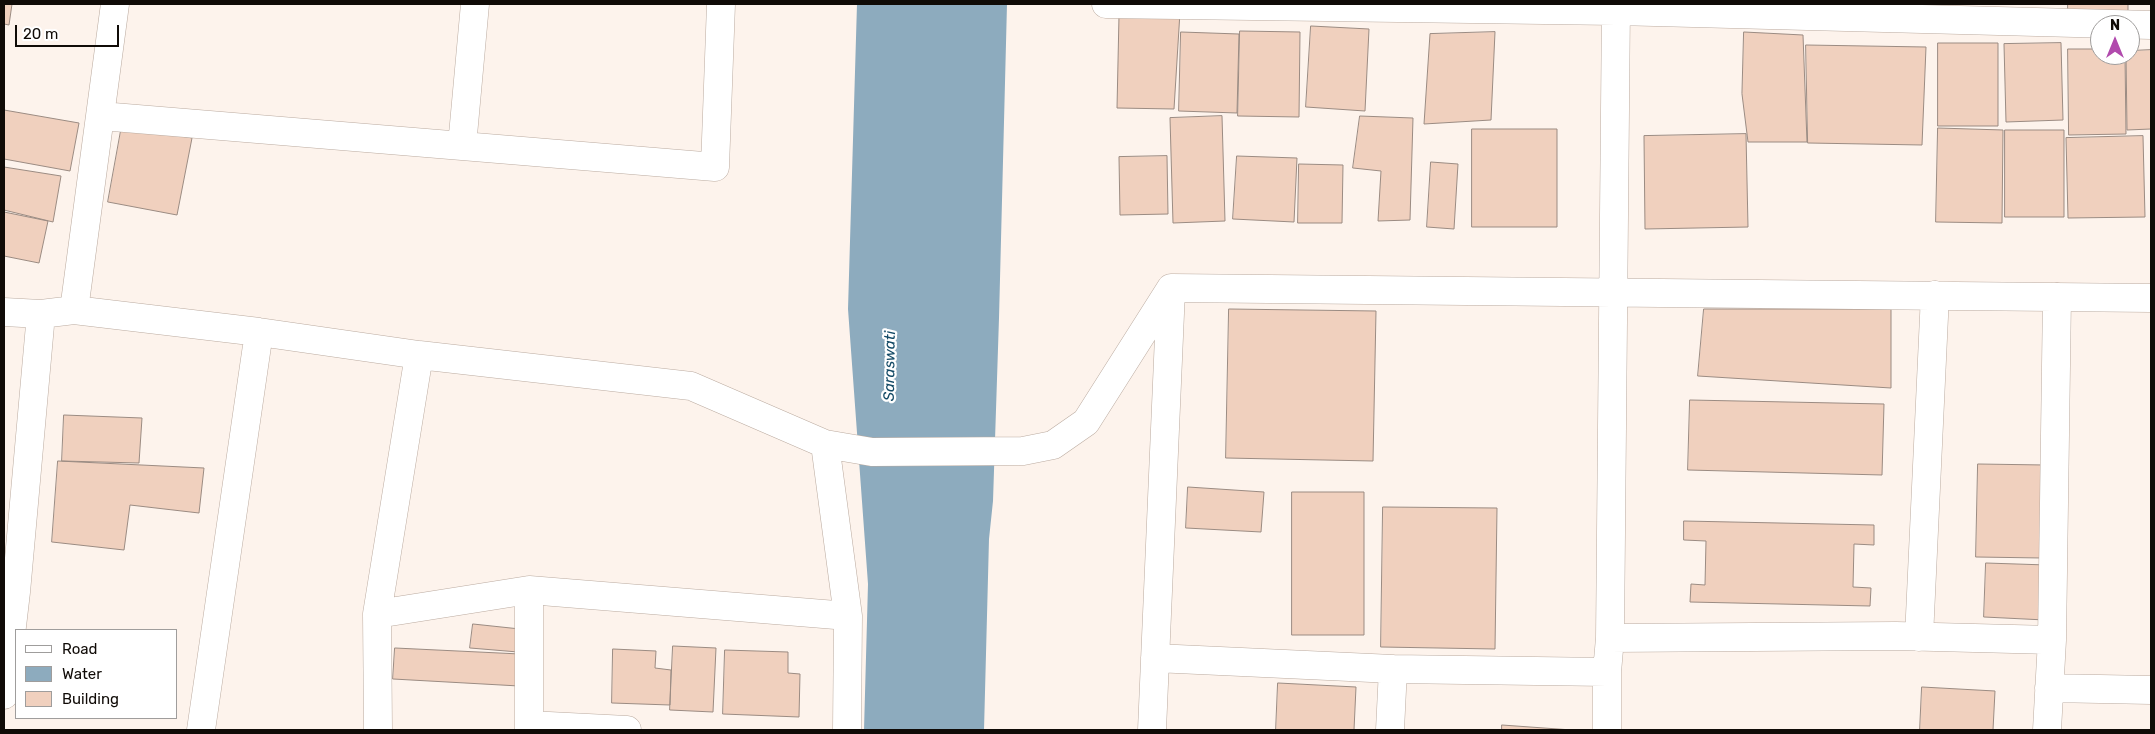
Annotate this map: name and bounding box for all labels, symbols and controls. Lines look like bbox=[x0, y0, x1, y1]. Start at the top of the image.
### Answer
scale bar bbox=[18, 15, 121, 47]
north arrow bbox=[2090, 15, 2140, 65]
text: N bbox=[2110, 17, 2120, 34]
text: 20 m bbox=[23, 25, 58, 43]
water label: Saraswati bbox=[880, 331, 900, 401]
legend bbox=[15, 629, 178, 719]
text: Road bbox=[62, 640, 98, 658]
text: Water bbox=[62, 665, 102, 683]
text: Building bbox=[62, 690, 119, 708]

